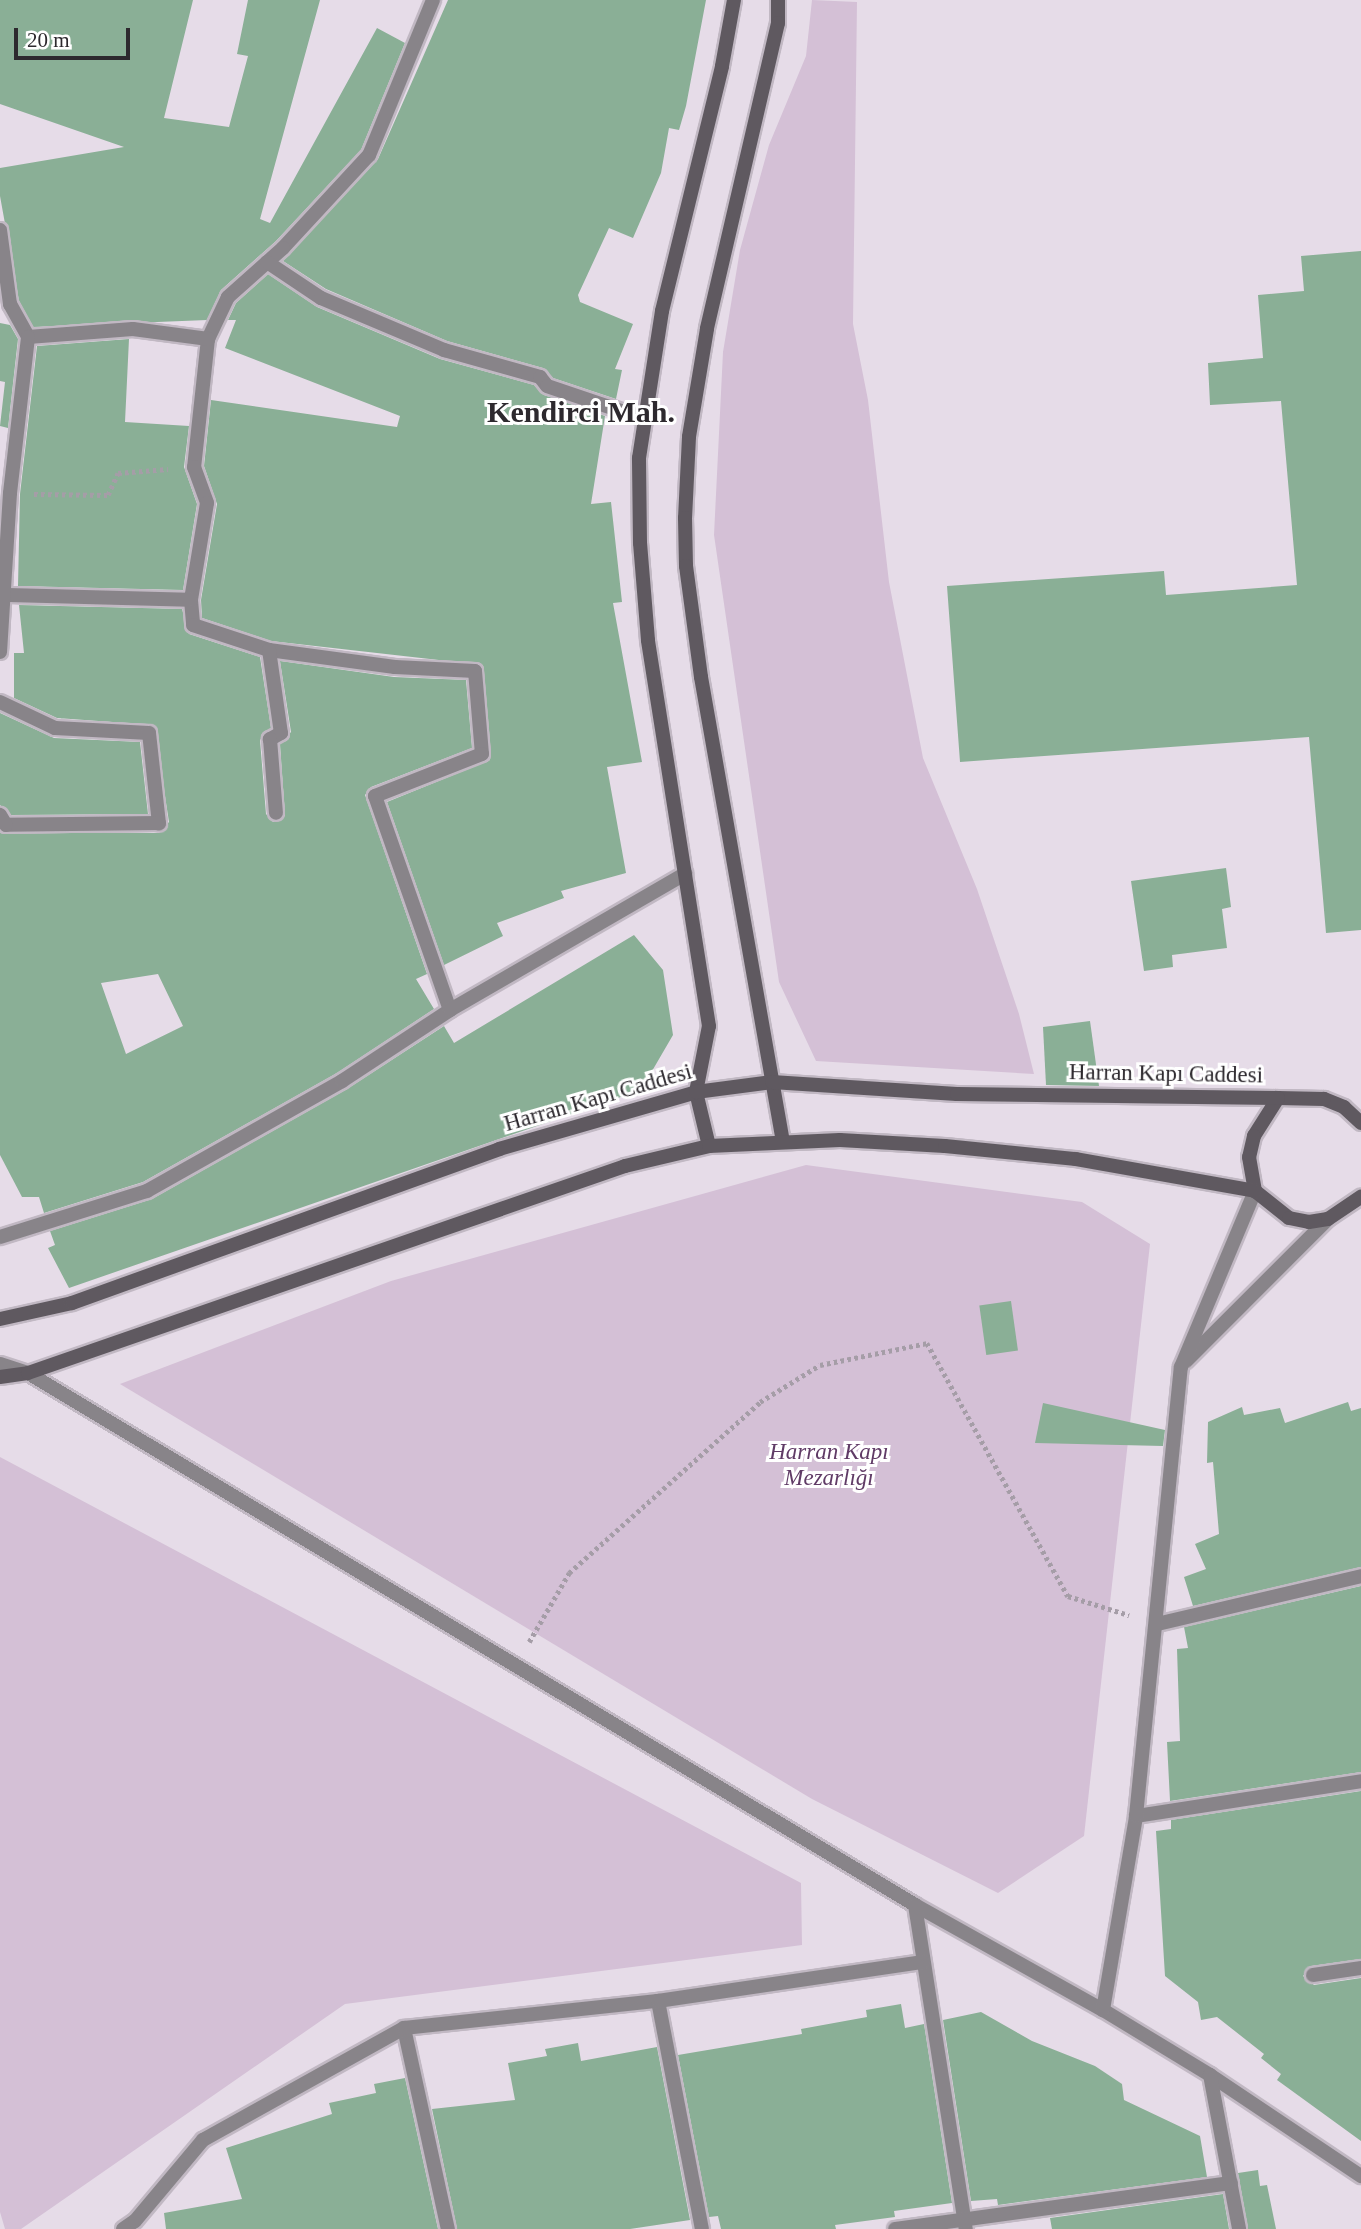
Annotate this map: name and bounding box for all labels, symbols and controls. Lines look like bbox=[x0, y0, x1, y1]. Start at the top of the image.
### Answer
scale bar bbox=[18, 14, 133, 58]
text: 20 m bbox=[27, 28, 70, 52]
district label: Kendirci Mah. bbox=[487, 394, 675, 430]
street label: Harran Kapı Caddesi bbox=[501, 1058, 695, 1138]
street label: Harran Kapı Caddesi bbox=[1069, 1059, 1263, 1089]
park label: Harran Kapı Mezarlığı bbox=[769, 1438, 889, 1492]

